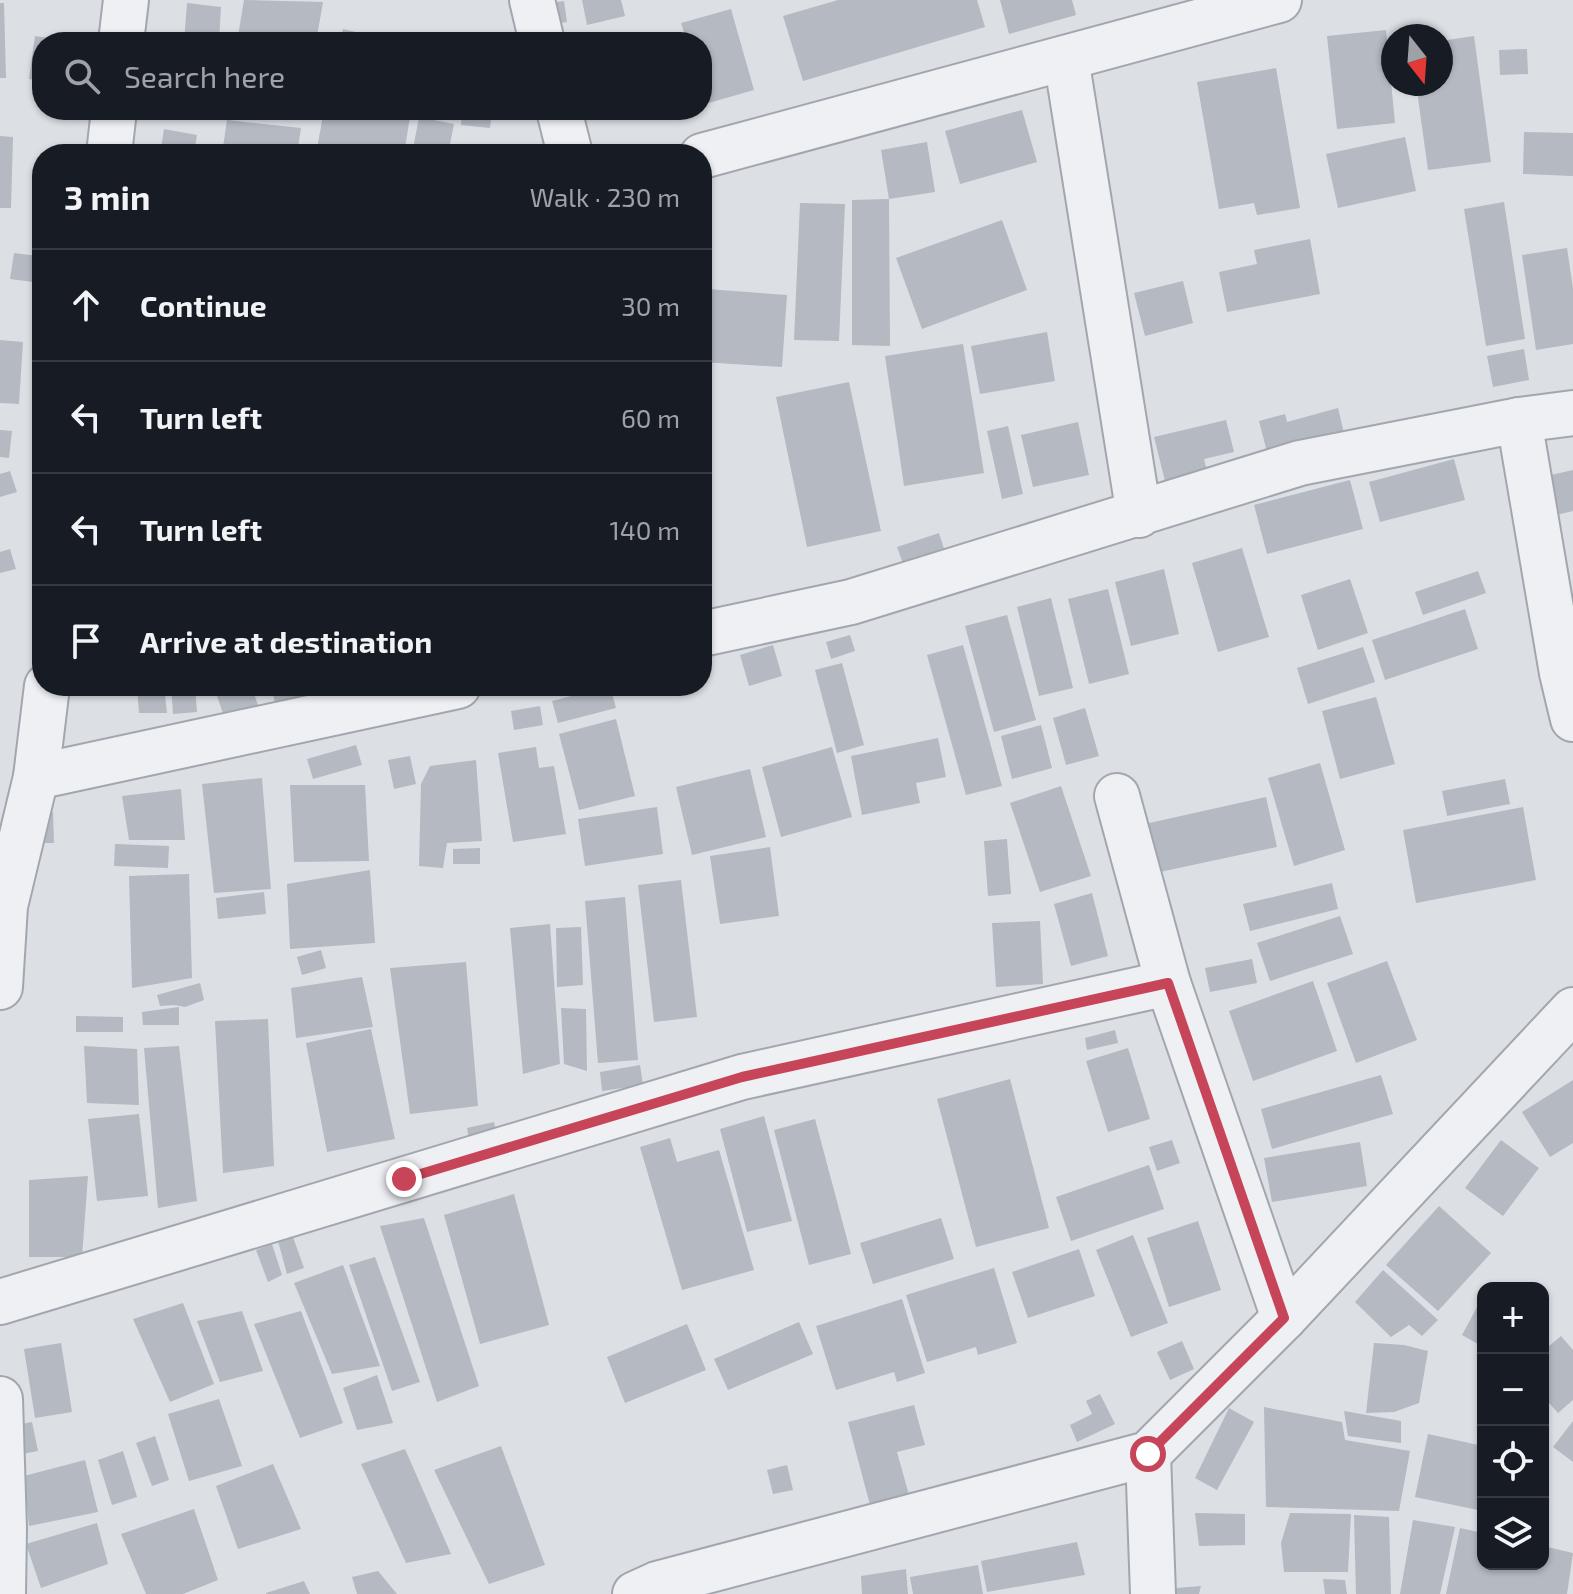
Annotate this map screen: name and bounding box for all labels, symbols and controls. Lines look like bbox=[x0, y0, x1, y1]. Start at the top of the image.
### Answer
north arrow bbox=[1381, 24, 1453, 96]
search box bbox=[32, 32, 712, 120]
icon: search bbox=[60, 54, 104, 98]
text: Search here bbox=[124, 58, 285, 94]
text: 3 min bbox=[64, 176, 150, 217]
text: Walk · 230 m bbox=[530, 181, 680, 212]
icon: ahead bbox=[64, 283, 108, 327]
text: Continue bbox=[140, 287, 267, 323]
text: 30 m bbox=[621, 290, 680, 321]
icon: left bbox=[64, 395, 108, 439]
text: Turn left bbox=[140, 399, 262, 435]
text: 60 m bbox=[621, 402, 680, 433]
icon: left bbox=[64, 507, 108, 551]
text: Turn left bbox=[140, 511, 262, 547]
text: 140 m bbox=[609, 514, 680, 545]
icon: arrive bbox=[64, 619, 108, 663]
text: Arrive at destination bbox=[140, 623, 432, 659]
route end bbox=[386, 1161, 422, 1197]
map controls bbox=[1477, 1282, 1549, 1570]
button: + bbox=[1477, 1282, 1549, 1354]
button: − bbox=[1477, 1354, 1549, 1426]
button: locate bbox=[1477, 1426, 1549, 1498]
route start bbox=[1130, 1436, 1166, 1472]
button: layers bbox=[1477, 1498, 1549, 1570]

